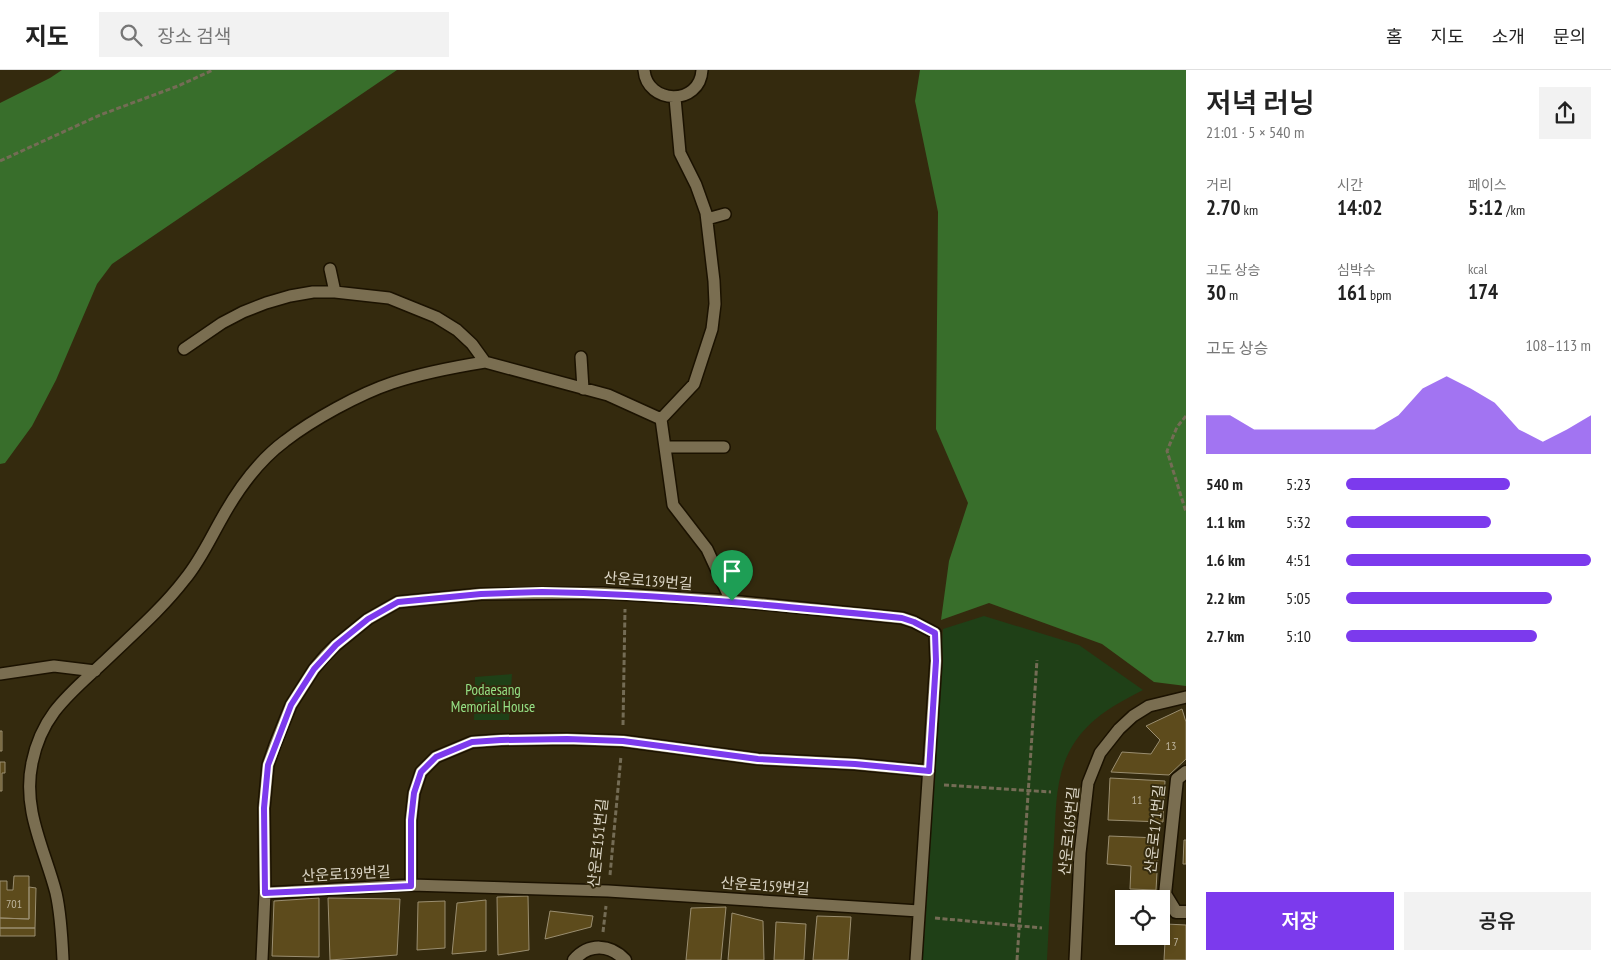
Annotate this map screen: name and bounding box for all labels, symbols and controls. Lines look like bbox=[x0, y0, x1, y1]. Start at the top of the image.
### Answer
search box bbox=[99, 12, 449, 57]
text: 지도 bbox=[25, 21, 69, 52]
icon: search bbox=[117, 21, 145, 49]
text: 장소 검색 bbox=[157, 24, 231, 48]
text: 홈 bbox=[1386, 25, 1403, 48]
text: 지도 bbox=[1431, 25, 1464, 48]
text: 소개 bbox=[1492, 25, 1525, 48]
text: 문의 bbox=[1553, 25, 1586, 48]
text: 저녁 러닝 bbox=[1206, 84, 1315, 121]
button: share bbox=[1539, 87, 1591, 139]
text: 21:01 · 5 × 540 m bbox=[1206, 122, 1304, 142]
text: 거리 bbox=[1206, 176, 1232, 194]
text: 시간 bbox=[1337, 176, 1363, 194]
text: 페이스 bbox=[1468, 176, 1507, 194]
text: 2.70 bbox=[1206, 194, 1241, 221]
text: 14:02 bbox=[1337, 194, 1382, 221]
text: 5:12 bbox=[1468, 194, 1503, 221]
text: km bbox=[1241, 201, 1258, 219]
text: /km bbox=[1503, 201, 1525, 219]
text: kcal bbox=[1468, 260, 1487, 278]
text: 고도 상승 bbox=[1206, 261, 1261, 279]
text: 심박수 bbox=[1337, 261, 1376, 279]
text: 174 bbox=[1468, 278, 1498, 305]
text: 30 bbox=[1206, 279, 1226, 306]
text: 161 bbox=[1337, 279, 1367, 306]
text: m bbox=[1226, 286, 1238, 304]
text: bpm bbox=[1367, 286, 1391, 304]
text: 108–113 m bbox=[1526, 335, 1591, 355]
text: 고도 상승 bbox=[1206, 338, 1268, 358]
text: 540 m bbox=[1206, 474, 1243, 494]
text: 5:23 bbox=[1286, 474, 1311, 494]
text: 1.1 km bbox=[1206, 512, 1245, 532]
text: 5:32 bbox=[1286, 512, 1311, 532]
pin bbox=[711, 550, 753, 601]
text: 1.6 km bbox=[1206, 550, 1245, 570]
text: 4:51 bbox=[1286, 550, 1311, 570]
icon: arrive bbox=[718, 557, 746, 585]
street label: 산운로139번길 bbox=[603, 568, 693, 593]
text: 2.2 km bbox=[1206, 588, 1245, 608]
text: 5:05 bbox=[1286, 588, 1311, 608]
text: 2.7 km bbox=[1206, 626, 1244, 646]
text: 5:10 bbox=[1286, 626, 1311, 646]
park label: Podaesang Memorial House bbox=[451, 680, 535, 716]
house number: 13 bbox=[1166, 738, 1176, 753]
street label: 산운로171번길 bbox=[1140, 784, 1169, 874]
street label: 산운로165번길 bbox=[1054, 786, 1083, 876]
house number: 11 bbox=[1132, 792, 1142, 807]
street label: 산운로151번길 bbox=[583, 798, 612, 888]
street label: 산운로139번길 bbox=[301, 862, 391, 885]
street label: 산운로159번길 bbox=[720, 873, 810, 898]
map controls bbox=[1115, 890, 1170, 945]
button: locate bbox=[1115, 890, 1170, 945]
button: 저장 bbox=[1206, 892, 1394, 950]
button: 공유 bbox=[1404, 892, 1591, 950]
house number: 701 bbox=[6, 896, 22, 911]
house number: 7 bbox=[1173, 934, 1179, 949]

